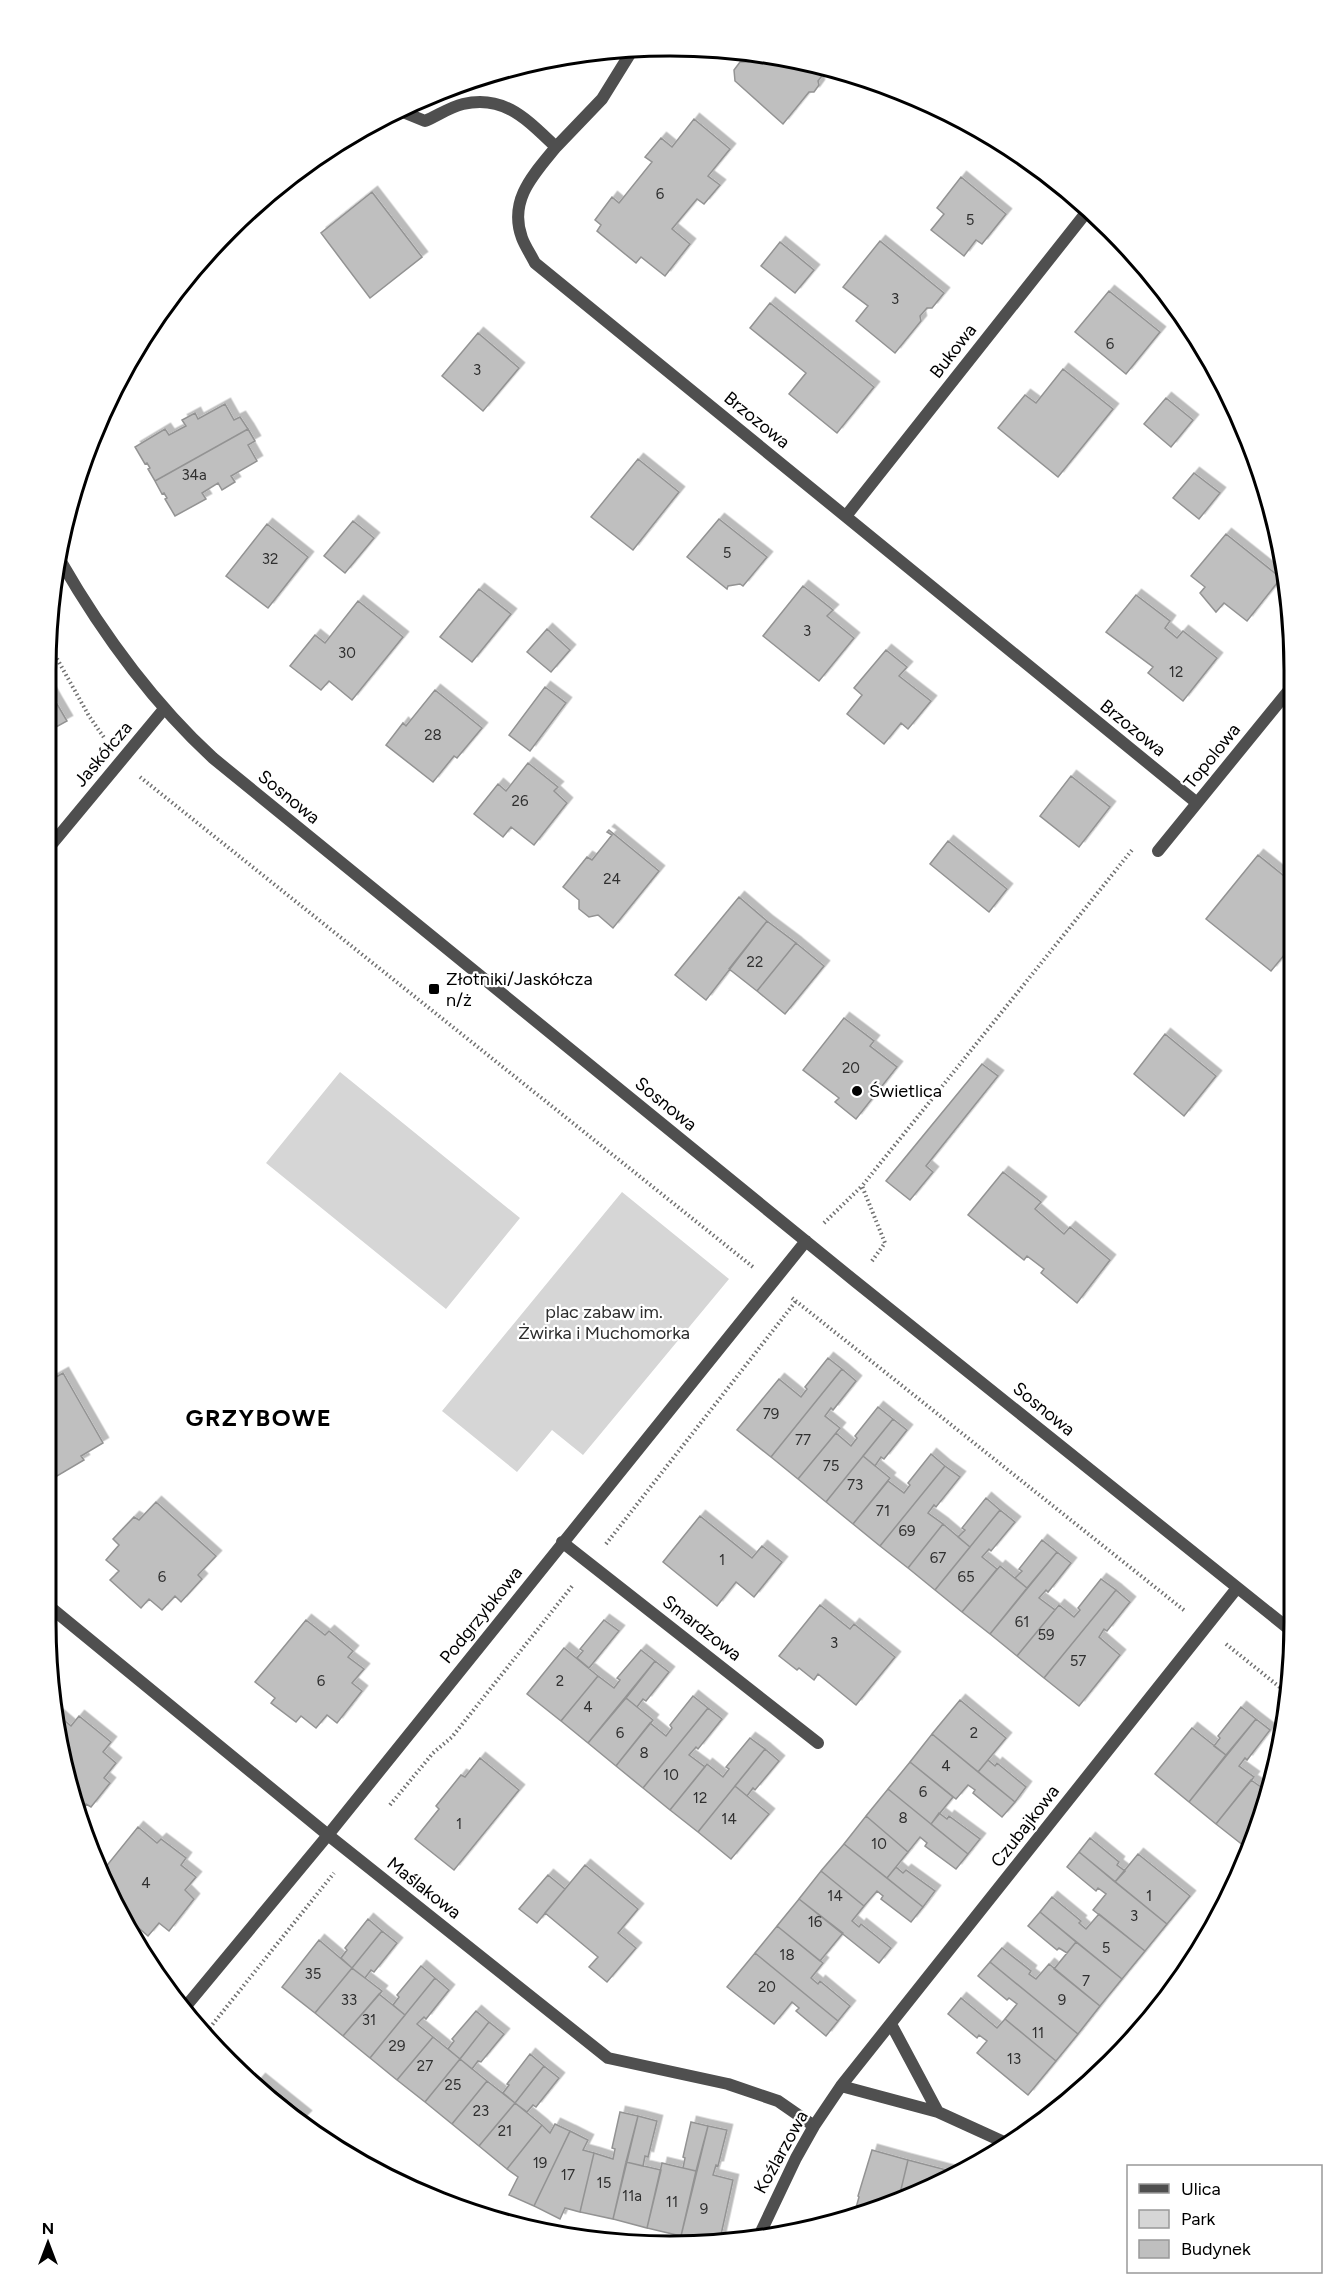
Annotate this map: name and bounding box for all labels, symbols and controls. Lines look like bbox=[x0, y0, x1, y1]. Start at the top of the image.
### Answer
house number: 6 bbox=[656, 185, 665, 203]
house number: 5 bbox=[966, 211, 974, 229]
house number: 3 bbox=[891, 290, 899, 308]
street label: Bukowa bbox=[925, 319, 981, 383]
house number: 6 bbox=[1106, 335, 1115, 353]
house number: 3 bbox=[473, 361, 481, 379]
street label: Brzozowa bbox=[720, 387, 794, 453]
house number: 34a bbox=[181, 466, 207, 484]
house number: 5 bbox=[723, 544, 731, 562]
house number: 32 bbox=[262, 550, 278, 568]
house number: 3 bbox=[803, 622, 811, 640]
house number: 30 bbox=[338, 644, 356, 662]
house number: 12 bbox=[1169, 663, 1183, 681]
street label: Brzozowa bbox=[1096, 695, 1170, 761]
street label: Jaskółcza bbox=[69, 717, 137, 791]
street label: Topolowa bbox=[1179, 719, 1245, 793]
house number: 28 bbox=[424, 726, 442, 744]
street label: Sosnowa bbox=[254, 765, 324, 829]
house number: 26 bbox=[512, 792, 529, 810]
house number: 24 bbox=[603, 870, 621, 888]
house number: 22 bbox=[747, 953, 763, 971]
place label: Złotniki/Jaskółcza n/ż bbox=[446, 968, 593, 1011]
marker: Złotniki/Jaskółcza n/ż bbox=[427, 982, 441, 996]
house number: 20 bbox=[842, 1059, 860, 1077]
street label: Sosnowa bbox=[631, 1072, 701, 1136]
place label: Świetlica bbox=[869, 1080, 942, 1102]
marker: Świetlica bbox=[850, 1084, 864, 1098]
park label: plac zabaw im. Żwirka i Muchomorka bbox=[518, 1301, 690, 1344]
street label: Sosnowa bbox=[1009, 1377, 1079, 1441]
district label: GRZYBOWE bbox=[186, 1403, 332, 1432]
house number: 79 bbox=[763, 1405, 779, 1423]
house number: 77 bbox=[795, 1431, 811, 1449]
house number: 75 bbox=[823, 1457, 839, 1475]
house number: 73 bbox=[847, 1476, 863, 1494]
house number: 71 bbox=[876, 1502, 890, 1520]
house number: 69 bbox=[899, 1522, 915, 1540]
house number: 67 bbox=[930, 1549, 946, 1567]
house number: 1 bbox=[719, 1551, 725, 1569]
street label: Podgrzybkowa bbox=[435, 1562, 527, 1668]
house number: 6 bbox=[158, 1568, 167, 1586]
house number: 65 bbox=[957, 1568, 975, 1586]
street label: Smardzowa bbox=[658, 1590, 746, 1666]
house number: 61 bbox=[1015, 1613, 1029, 1631]
house number: 59 bbox=[1037, 1626, 1055, 1644]
house number: 3 bbox=[830, 1634, 838, 1652]
house number: 57 bbox=[1070, 1652, 1086, 1670]
house number: 6 bbox=[317, 1672, 326, 1690]
house number: 2 bbox=[556, 1672, 564, 1690]
house number: 4 bbox=[583, 1698, 593, 1716]
house number: 6 bbox=[616, 1724, 625, 1742]
house number: 2 bbox=[970, 1724, 978, 1742]
house number: 8 bbox=[639, 1744, 649, 1762]
house number: 4 bbox=[941, 1757, 951, 1775]
house number: 10 bbox=[663, 1766, 679, 1784]
street label: Czubajkowa bbox=[986, 1781, 1064, 1871]
house number: 6 bbox=[919, 1783, 928, 1801]
house number: 12 bbox=[693, 1789, 707, 1807]
house number: 8 bbox=[898, 1809, 908, 1827]
house number: 14 bbox=[721, 1810, 737, 1828]
house number: 1 bbox=[456, 1815, 462, 1833]
house number: 10 bbox=[871, 1835, 887, 1853]
street label: Maślakowa bbox=[383, 1852, 465, 1924]
house number: 4 bbox=[141, 1874, 151, 1892]
house number: 14 bbox=[827, 1887, 843, 1905]
house number: 1 bbox=[1146, 1887, 1152, 1905]
house number: 3 bbox=[1130, 1907, 1138, 1925]
house number: 16 bbox=[808, 1913, 823, 1931]
house number: 5 bbox=[1102, 1939, 1110, 1957]
house number: 18 bbox=[779, 1946, 795, 1964]
house number: 35 bbox=[305, 1965, 321, 1983]
house number: 7 bbox=[1082, 1972, 1090, 1990]
house number: 20 bbox=[758, 1978, 776, 1996]
house number: 33 bbox=[341, 1991, 357, 2009]
house number: 9 bbox=[1058, 1991, 1066, 2009]
house number: 31 bbox=[362, 2011, 376, 2029]
house number: 11 bbox=[1032, 2024, 1044, 2042]
house number: 29 bbox=[389, 2037, 405, 2055]
house number: 13 bbox=[1007, 2050, 1021, 2068]
house number: 27 bbox=[417, 2057, 433, 2075]
house number: 25 bbox=[444, 2076, 462, 2094]
house number: 23 bbox=[473, 2102, 489, 2120]
street label: Koźlarzowa bbox=[749, 2107, 813, 2197]
house number: 21 bbox=[498, 2122, 512, 2140]
house number: 19 bbox=[533, 2154, 547, 2172]
legend bbox=[1127, 2165, 1322, 2273]
house number: 17 bbox=[561, 2166, 575, 2184]
house number: 15 bbox=[597, 2174, 611, 2192]
text: Ulica bbox=[1181, 2178, 1221, 2200]
house number: 11a bbox=[622, 2187, 642, 2205]
house number: 11 bbox=[666, 2193, 678, 2211]
house number: 9 bbox=[700, 2200, 708, 2218]
text: Park bbox=[1181, 2208, 1216, 2230]
north arrow bbox=[18, 2213, 78, 2273]
text: N bbox=[42, 2219, 54, 2238]
text: Budynek bbox=[1181, 2238, 1251, 2260]

